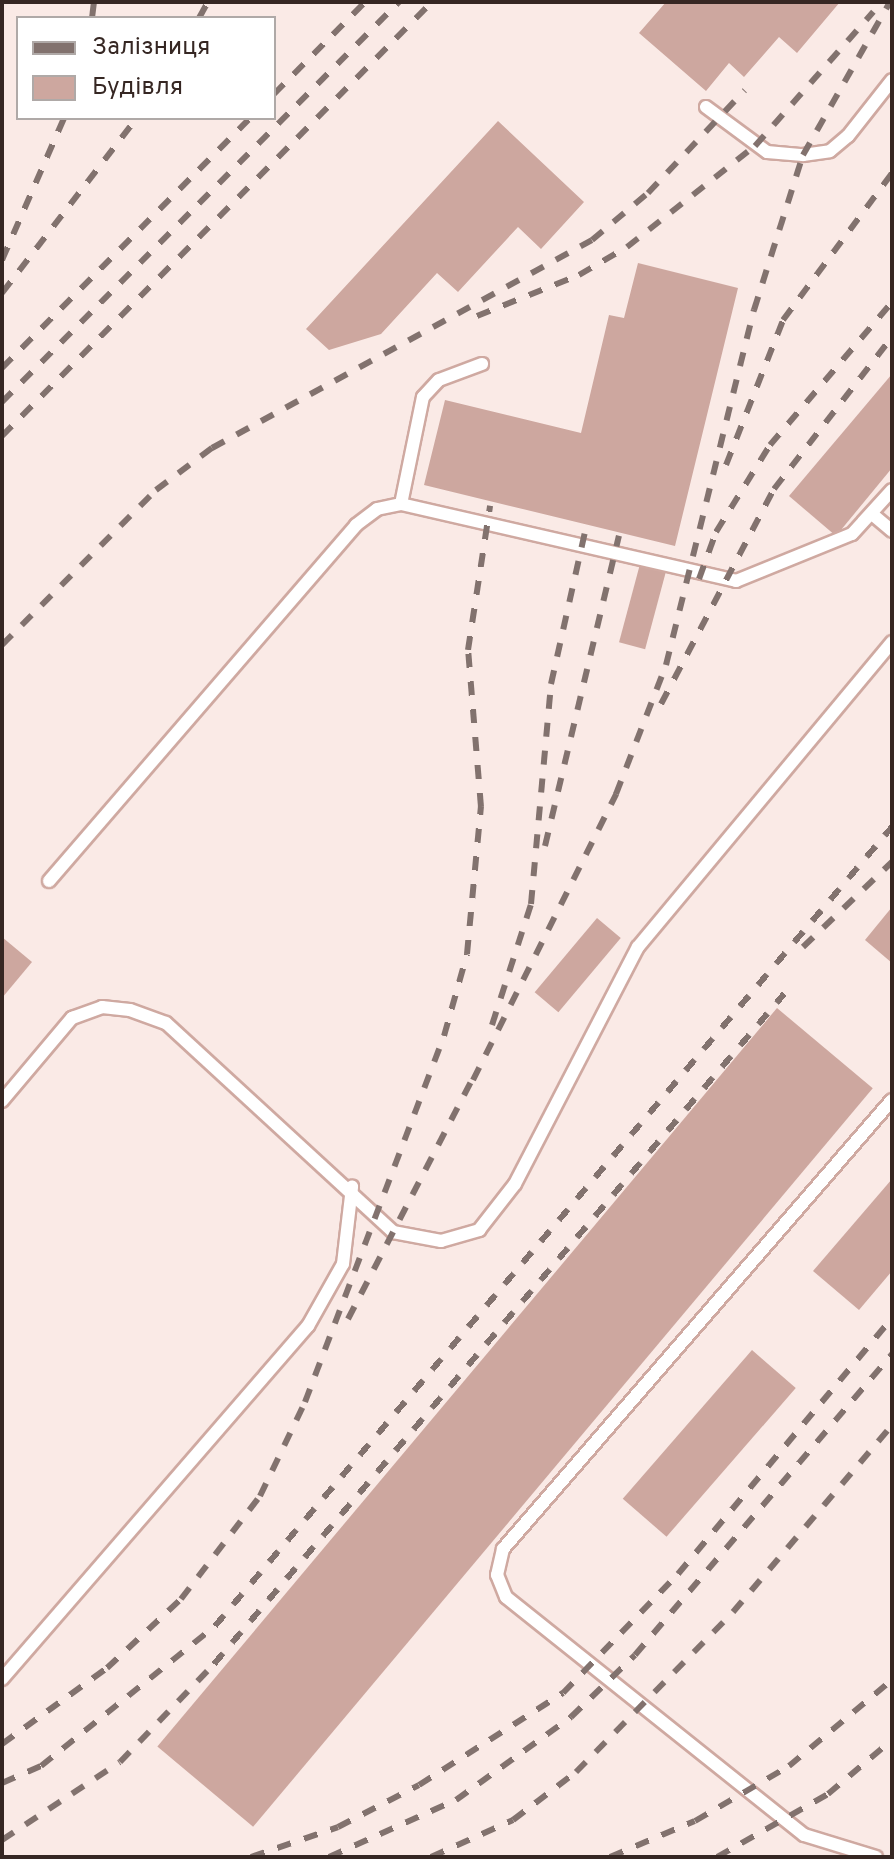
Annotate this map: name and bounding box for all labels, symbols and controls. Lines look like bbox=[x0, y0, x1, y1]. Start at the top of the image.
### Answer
legend bbox=[16, 16, 276, 120]
text: Залізниця bbox=[92, 33, 210, 63]
text: Будівля bbox=[92, 73, 183, 103]

